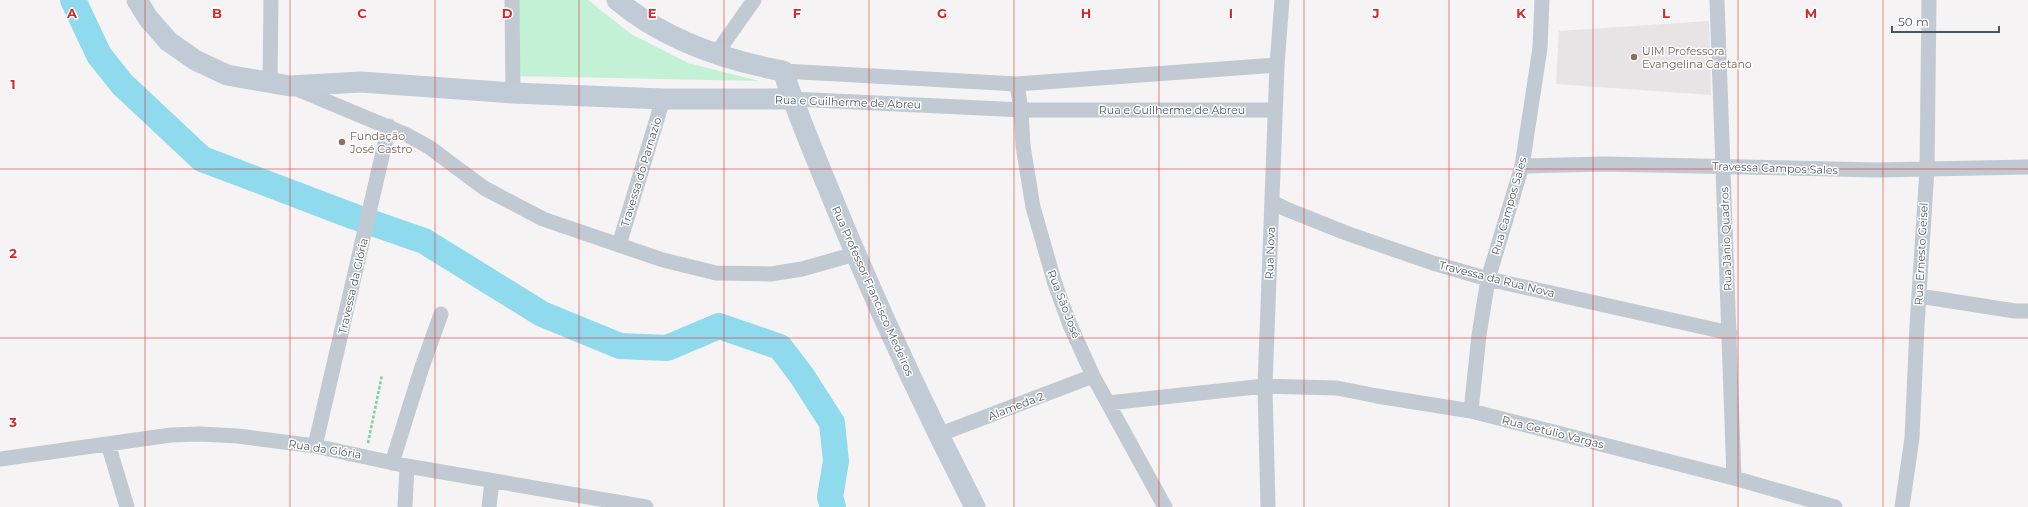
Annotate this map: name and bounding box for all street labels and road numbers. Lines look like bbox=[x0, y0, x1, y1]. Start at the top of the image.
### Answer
street label: Rua e Guilherme de Abreu bbox=[775, 92, 921, 112]
street label: Rua e Guilherme de Abreu bbox=[1099, 103, 1245, 117]
street label: Travessa do Parnazio bbox=[618, 115, 664, 229]
street label: Rua Campos Sales bbox=[1488, 155, 1530, 257]
street label: Travessa Campos Sales bbox=[1712, 159, 1839, 177]
street label: Rua Jânio Quadros bbox=[1717, 186, 1735, 291]
street label: Rua Ernesto Geisel bbox=[1911, 202, 1931, 306]
street label: Rua Professor Francisco Medeiros bbox=[829, 204, 917, 379]
street label: Rua Nova bbox=[1262, 226, 1278, 280]
street label: Travessa da Glória bbox=[335, 237, 371, 335]
street label: Travessa da Rua Nova bbox=[1438, 258, 1556, 300]
street label: Rua São José bbox=[1045, 268, 1084, 341]
street label: Alameda 2 bbox=[986, 389, 1046, 423]
street label: Rua Getúlio Vargas bbox=[1501, 413, 1606, 452]
street label: Rua da Glória bbox=[288, 436, 362, 462]

